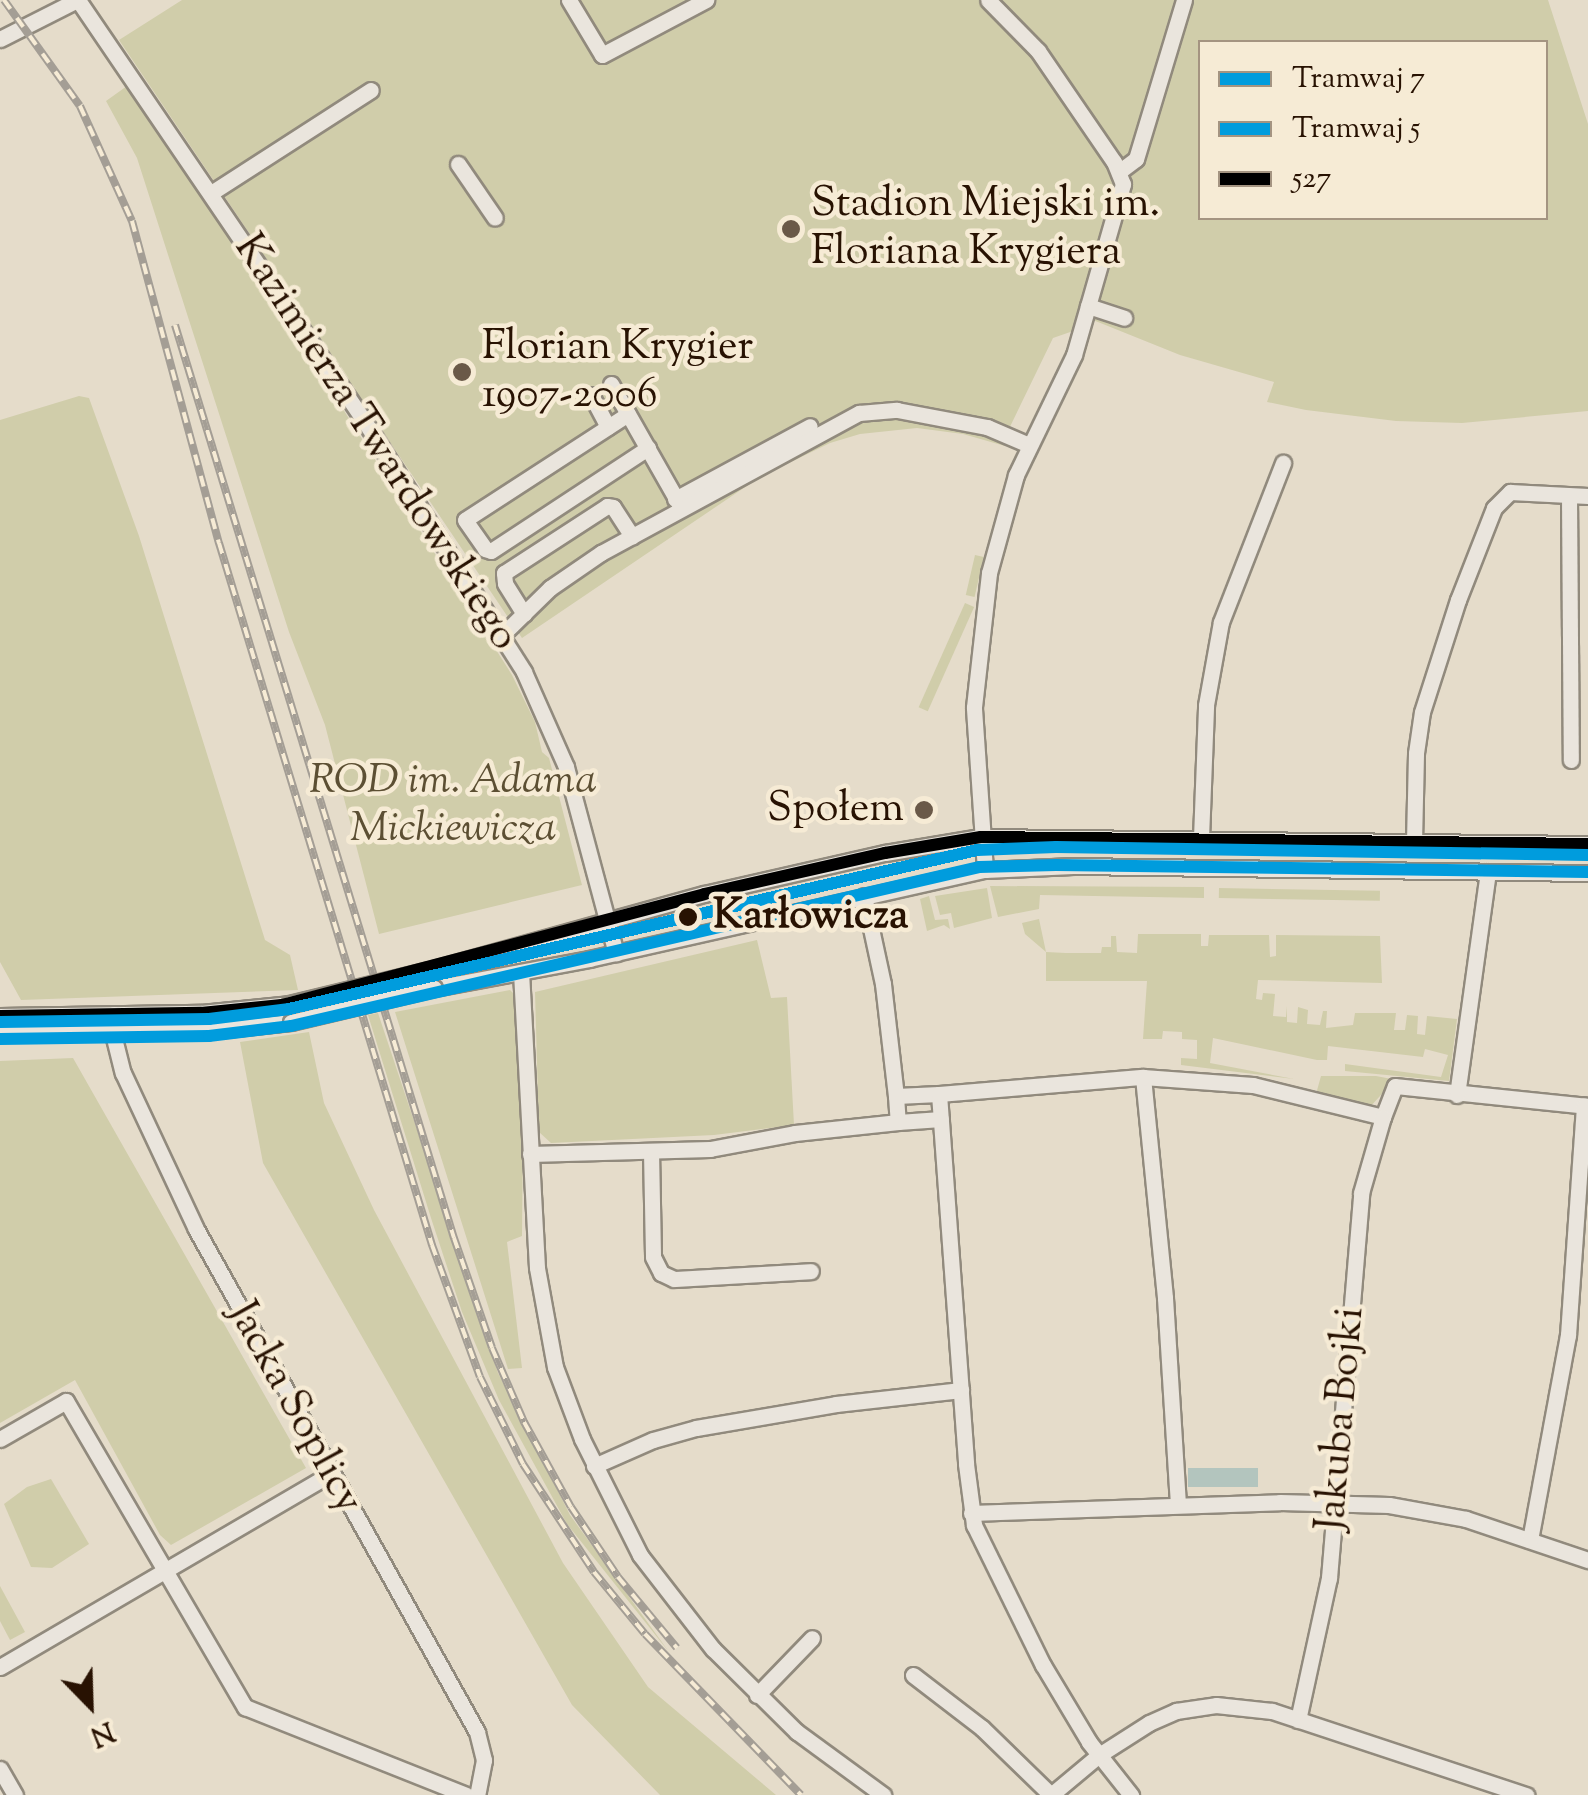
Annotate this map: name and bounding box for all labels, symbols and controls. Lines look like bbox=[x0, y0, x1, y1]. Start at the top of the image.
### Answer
legend bbox=[1198, 40, 1548, 220]
text: Tramwaj 7 bbox=[1292, 58, 1425, 101]
text: Tramwaj 5 bbox=[1292, 108, 1420, 151]
text: 527 bbox=[1292, 158, 1331, 201]
place label: Stadion Miejski im. Floriana Krygiera bbox=[811, 180, 1160, 278]
marker: Stadion Miejski im. Floriana Krygiera bbox=[780, 218, 802, 240]
street label: Kazimierza Twardowskiego bbox=[222, 226, 528, 660]
place label: Florian Krygier 1907-2006 bbox=[482, 323, 753, 422]
marker: Florian Krygier 1907-2006 bbox=[451, 361, 473, 383]
park label: ROD im. Adama Mickiewicza bbox=[309, 757, 597, 856]
place label: Społem bbox=[767, 785, 904, 835]
marker: Społem bbox=[913, 799, 935, 821]
place label: Karłowicza bbox=[713, 892, 908, 942]
marker: Karłowicza bbox=[672, 901, 704, 933]
street label: Jacka Soplicy bbox=[215, 1294, 373, 1522]
street label: Jakuba Bojki bbox=[1307, 1305, 1377, 1533]
north arrow bbox=[40, 1655, 140, 1755]
text: N bbox=[84, 1710, 120, 1755]

